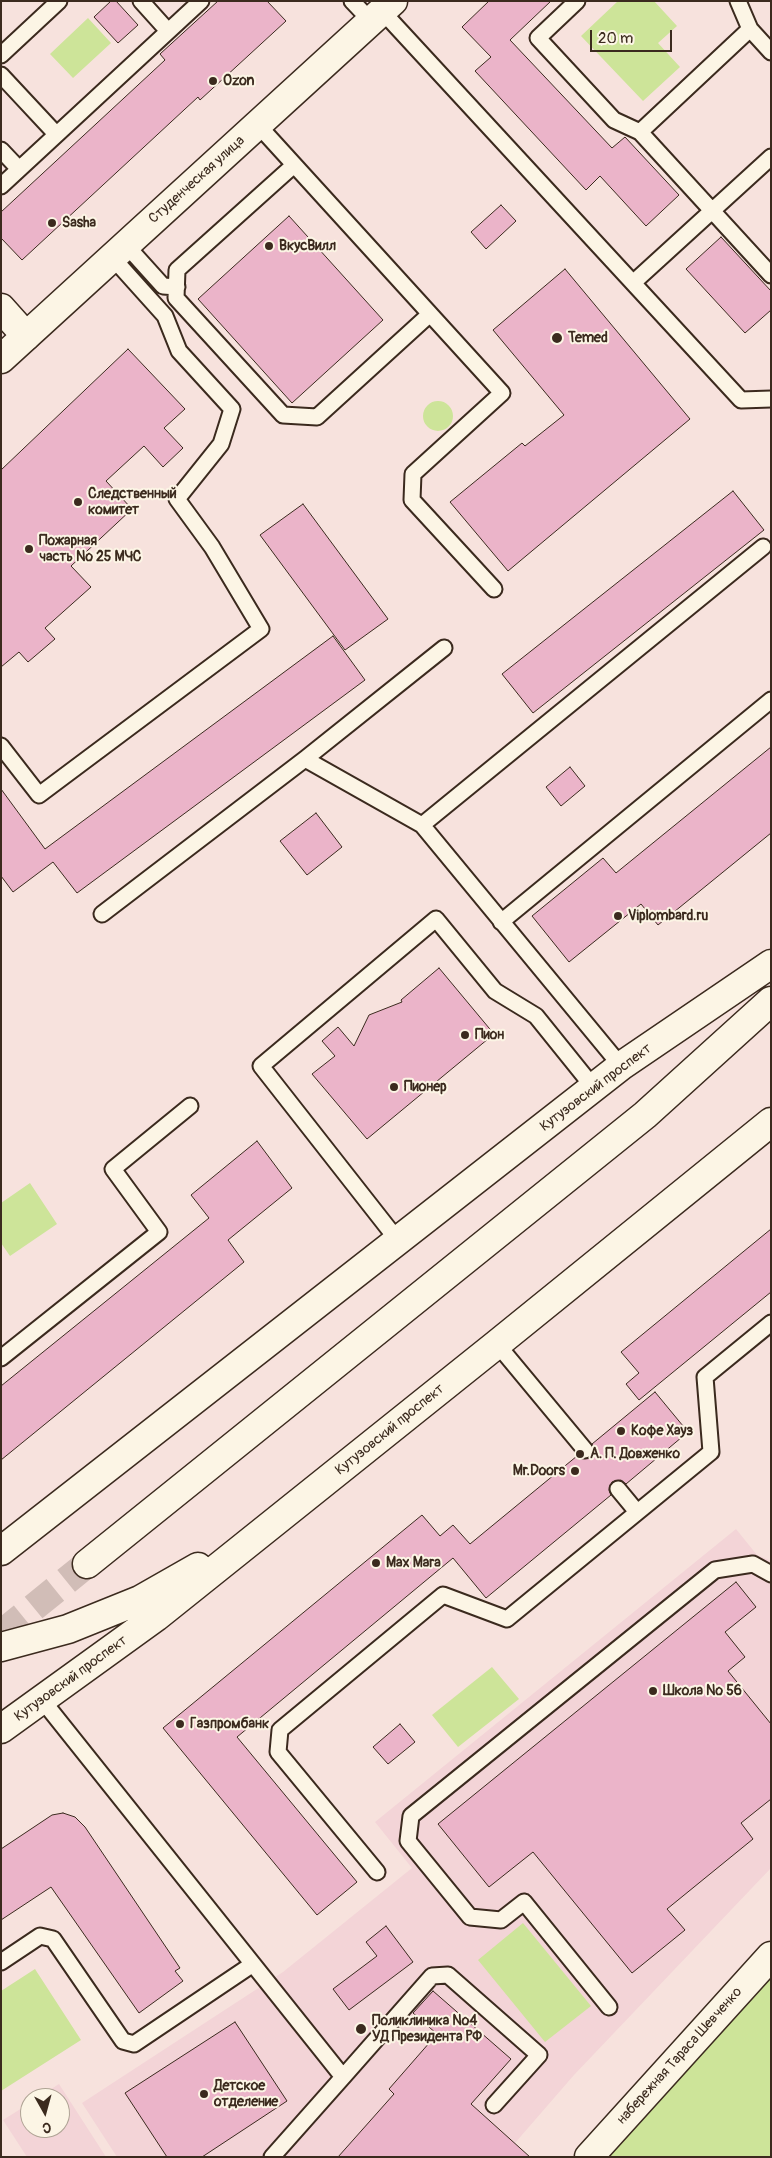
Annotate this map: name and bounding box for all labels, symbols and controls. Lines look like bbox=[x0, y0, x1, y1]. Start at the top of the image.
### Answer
scale bar bbox=[592, 20, 674, 52]
text: 20 m bbox=[598, 29, 633, 48]
place label: Ozon bbox=[223, 73, 254, 89]
marker: Ozon bbox=[207, 75, 219, 87]
street label: Студенческая улица bbox=[146, 133, 248, 227]
place label: Sasha bbox=[62, 215, 96, 231]
marker: Sasha bbox=[46, 217, 58, 229]
place label: ВкусВилл bbox=[279, 238, 336, 254]
marker: ВкусВилл bbox=[263, 240, 275, 252]
place label: Temed bbox=[568, 330, 608, 346]
marker: Temed bbox=[550, 331, 564, 345]
place label: Следственный комитет bbox=[88, 486, 177, 518]
marker: Следственный комитет bbox=[72, 496, 84, 508]
place label: Пожарная часть № 25 МЧС bbox=[39, 533, 141, 566]
marker: Пожарная часть № 25 МЧС bbox=[23, 543, 35, 555]
place label: Viplombard.ru bbox=[628, 908, 708, 924]
marker: Viplombard.ru bbox=[612, 910, 624, 922]
place label: Пион bbox=[475, 1027, 504, 1043]
marker: Пион bbox=[459, 1029, 471, 1041]
street label: Кутузовский проспект bbox=[537, 1041, 655, 1135]
place label: Пионер bbox=[404, 1079, 447, 1095]
marker: Пионер bbox=[388, 1081, 400, 1093]
street label: Кутузовский проспект bbox=[332, 1381, 448, 1479]
place label: Кофе Хауз bbox=[631, 1423, 693, 1439]
marker: Кофе Хауз bbox=[615, 1425, 627, 1437]
place label: А. П. Довженко bbox=[590, 1446, 680, 1462]
marker: А. П. Довженко bbox=[574, 1448, 586, 1460]
place label: Mr.Doors bbox=[513, 1463, 565, 1479]
marker: Mr.Doors bbox=[569, 1465, 581, 1477]
place label: Max Mara bbox=[386, 1555, 441, 1571]
marker: Max Mara bbox=[370, 1557, 382, 1569]
street label: Кутузовский проспект bbox=[11, 1632, 131, 1726]
place label: Школа № 56 bbox=[663, 1683, 742, 1699]
marker: Школа № 56 bbox=[647, 1685, 659, 1697]
place label: Газпромбанк bbox=[190, 1716, 269, 1732]
marker: Газпромбанк bbox=[174, 1718, 186, 1730]
street label: набережная Тараса Шевченко bbox=[614, 1984, 746, 2128]
place label: Поликлиника №4 УД Президента РФ bbox=[372, 2013, 482, 2045]
marker: Поликлиника №4 УД Президента РФ bbox=[354, 2022, 368, 2036]
place label: Детское отделение bbox=[214, 2078, 278, 2110]
north arrow bbox=[20, 2088, 70, 2138]
marker: Детское отделение bbox=[198, 2088, 210, 2100]
text: С bbox=[41, 2118, 52, 2136]

